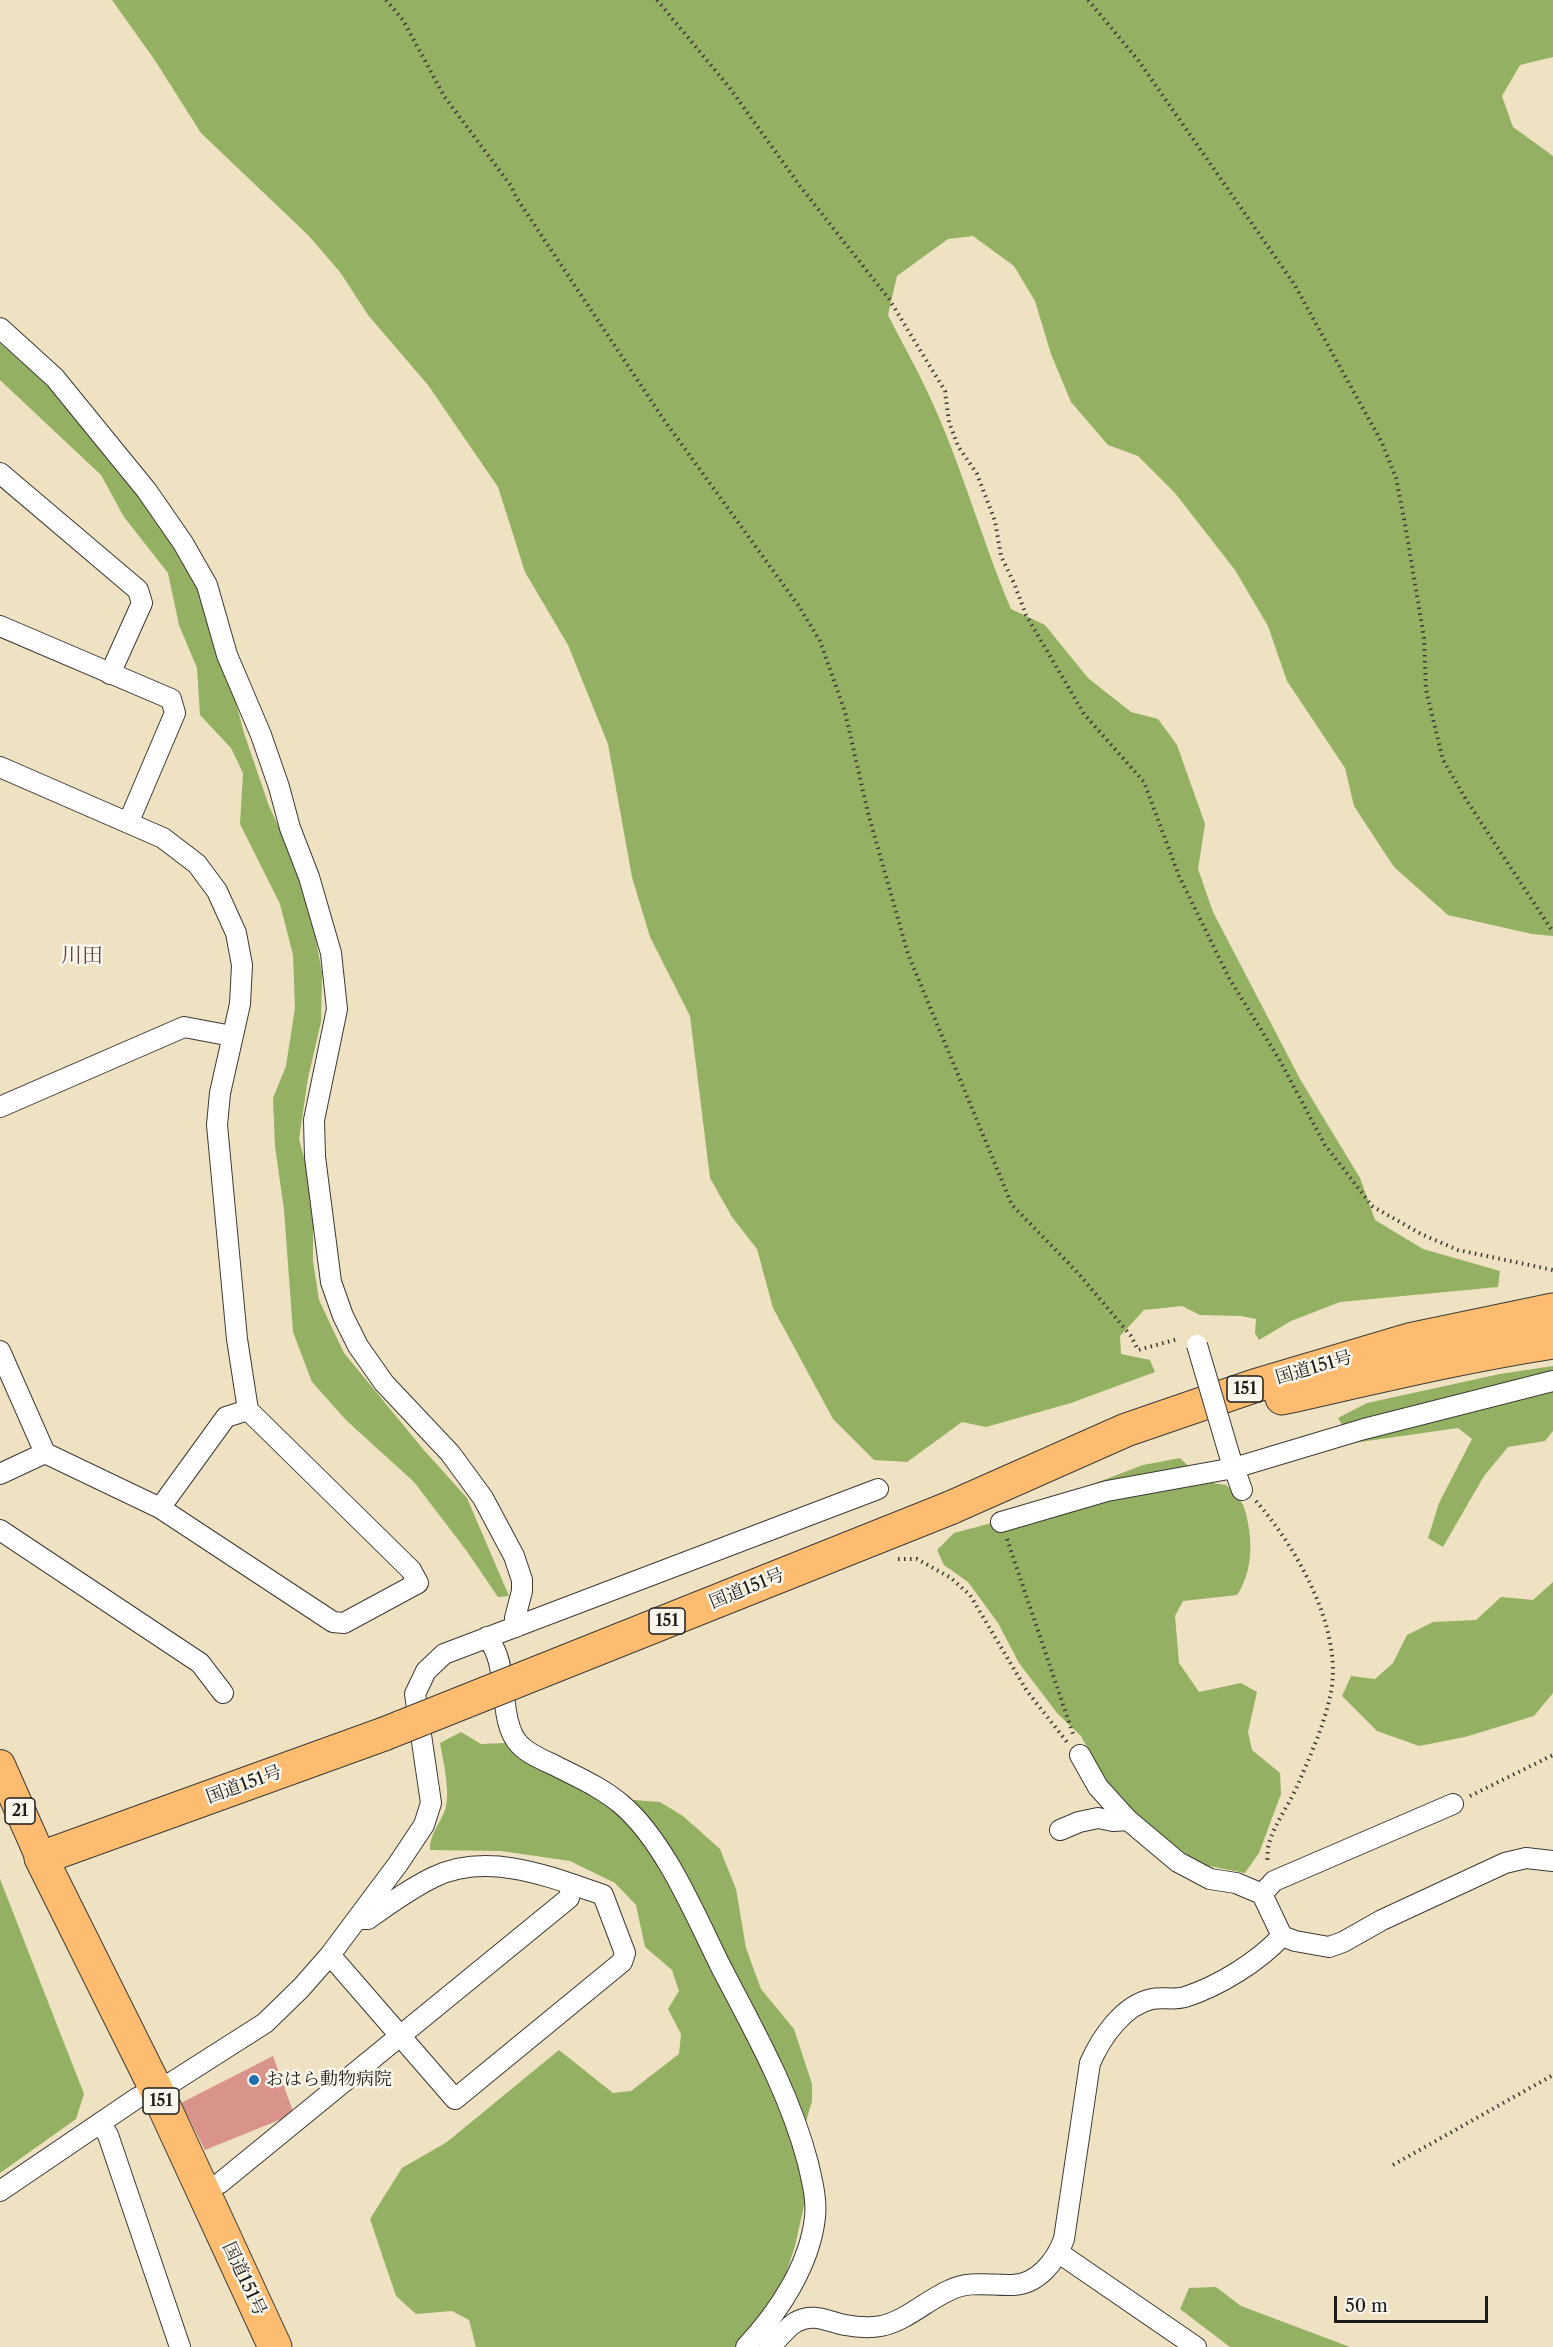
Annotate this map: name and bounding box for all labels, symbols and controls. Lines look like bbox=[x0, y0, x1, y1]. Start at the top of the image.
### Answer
district label: 川田 bbox=[61, 943, 103, 969]
street label: 国道151号 bbox=[1273, 1347, 1355, 1389]
road number: 151 bbox=[1227, 1376, 1263, 1402]
street label: 国道151号 bbox=[706, 1564, 788, 1614]
road number: 151 bbox=[649, 1608, 685, 1634]
street label: 国道151号 bbox=[203, 1761, 285, 1809]
road number: 21 bbox=[5, 1798, 35, 1824]
place label: おはら動物病院 bbox=[266, 2069, 392, 2091]
marker: おはら動物病院 bbox=[247, 2073, 261, 2087]
road number: 151 bbox=[143, 2088, 179, 2114]
street label: 国道151号 bbox=[218, 2239, 270, 2319]
scale bar bbox=[1337, 2284, 1492, 2322]
text: 50 m bbox=[1345, 2295, 1388, 2317]

